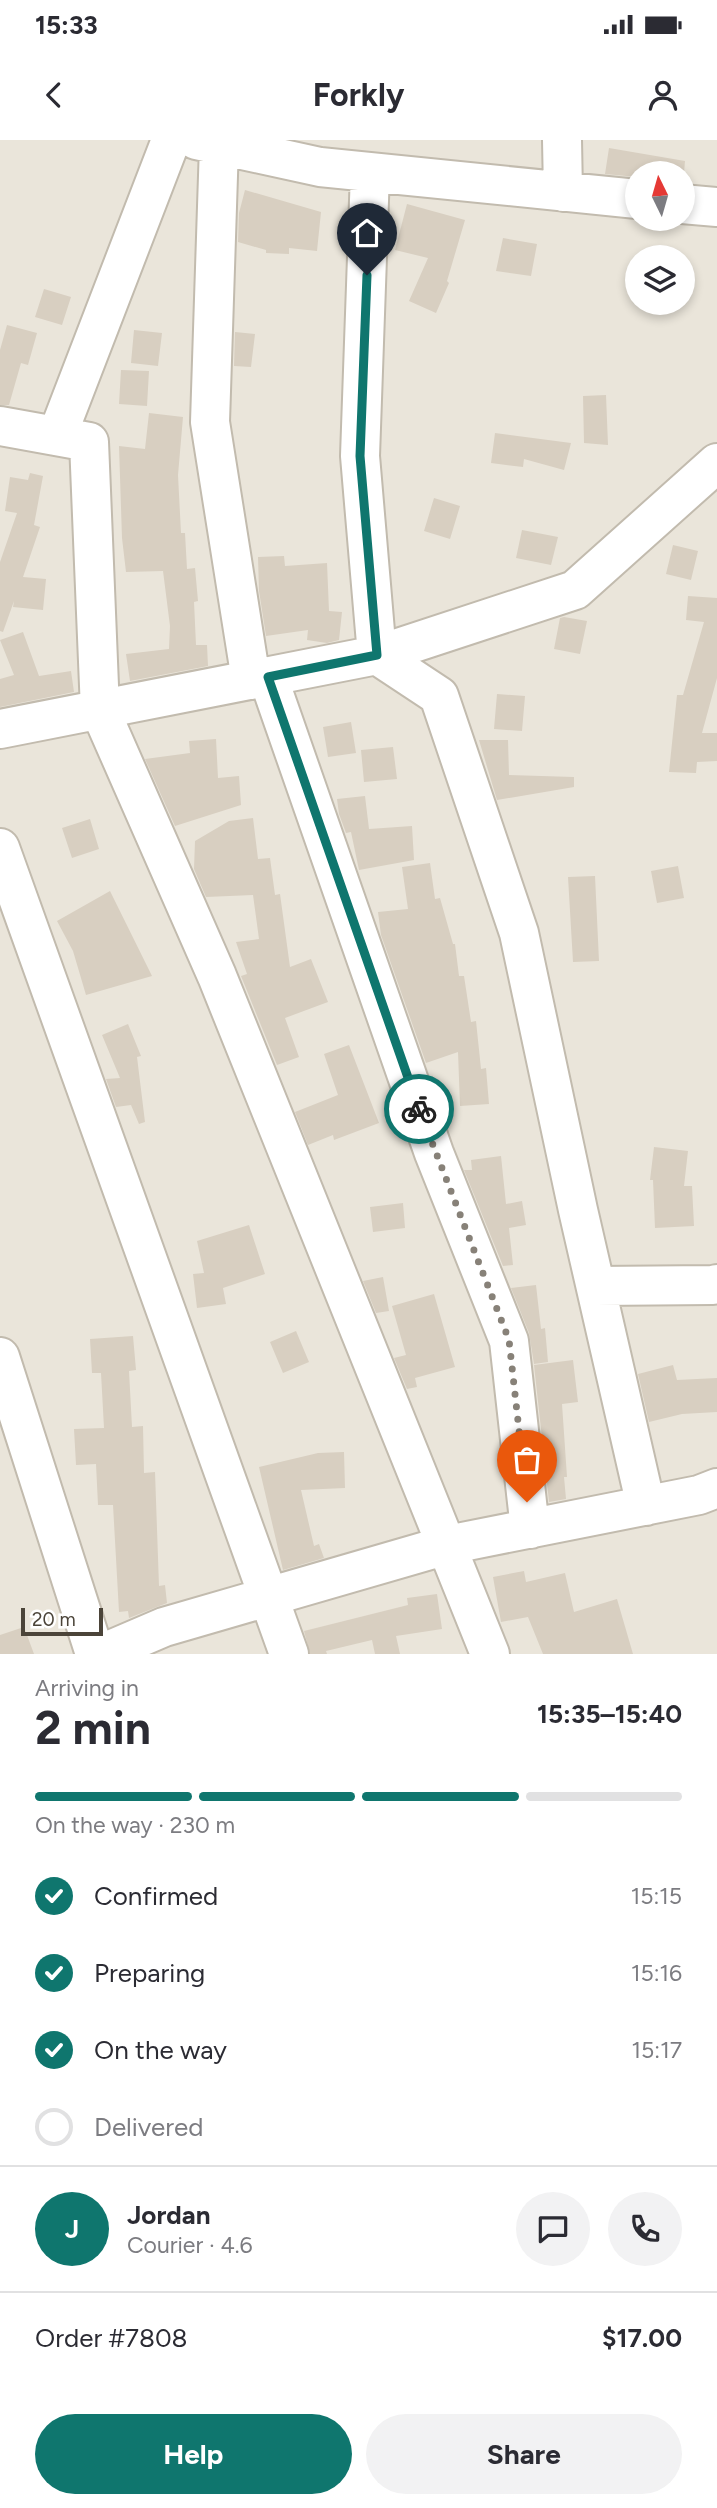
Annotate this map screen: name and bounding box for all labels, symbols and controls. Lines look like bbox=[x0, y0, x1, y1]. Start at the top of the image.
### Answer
text: 15:33 bbox=[35, 9, 98, 41]
icon: back bbox=[35, 76, 73, 114]
text: Forkly bbox=[313, 76, 404, 114]
icon: person bbox=[644, 76, 682, 114]
north arrow bbox=[625, 161, 695, 231]
map controls bbox=[625, 161, 695, 315]
pin bbox=[337, 203, 397, 275]
icon: home bbox=[348, 214, 386, 252]
button: layers bbox=[625, 245, 695, 315]
courier bbox=[384, 1074, 454, 1144]
icon: bike bbox=[400, 1090, 438, 1128]
pin bbox=[497, 1430, 557, 1502]
icon: bag bbox=[508, 1441, 546, 1479]
scale bar bbox=[21, 1605, 103, 1637]
text: 20 m bbox=[32, 1608, 76, 1631]
text: Arriving in bbox=[35, 1674, 139, 1702]
text: 15:35–15:40 bbox=[537, 1698, 682, 1730]
text: 2 min bbox=[35, 1700, 151, 1756]
text: On the way · 230 m bbox=[35, 1811, 235, 1839]
icon: check bbox=[35, 1877, 73, 1915]
text: Confirmed bbox=[94, 1880, 218, 1912]
text: 15:15 bbox=[631, 1882, 682, 1910]
icon: check bbox=[35, 1954, 73, 1992]
text: Preparing bbox=[94, 1957, 205, 1989]
text: 15:16 bbox=[631, 1959, 682, 1987]
icon: check bbox=[35, 2031, 73, 2069]
text: On the way bbox=[94, 2034, 227, 2066]
text: 15:17 bbox=[632, 2036, 682, 2064]
text: Delivered bbox=[94, 2111, 203, 2143]
button: chat bbox=[516, 2192, 590, 2266]
button: phone bbox=[608, 2192, 682, 2266]
text: Jordan bbox=[127, 2199, 210, 2231]
text: J bbox=[65, 2213, 79, 2245]
text: Courier · 4.6 bbox=[127, 2231, 253, 2259]
text: Order #7808 bbox=[35, 2322, 188, 2354]
text: $17.00 bbox=[602, 2322, 682, 2354]
button: Help bbox=[35, 2414, 352, 2494]
button: Share bbox=[366, 2414, 682, 2494]

